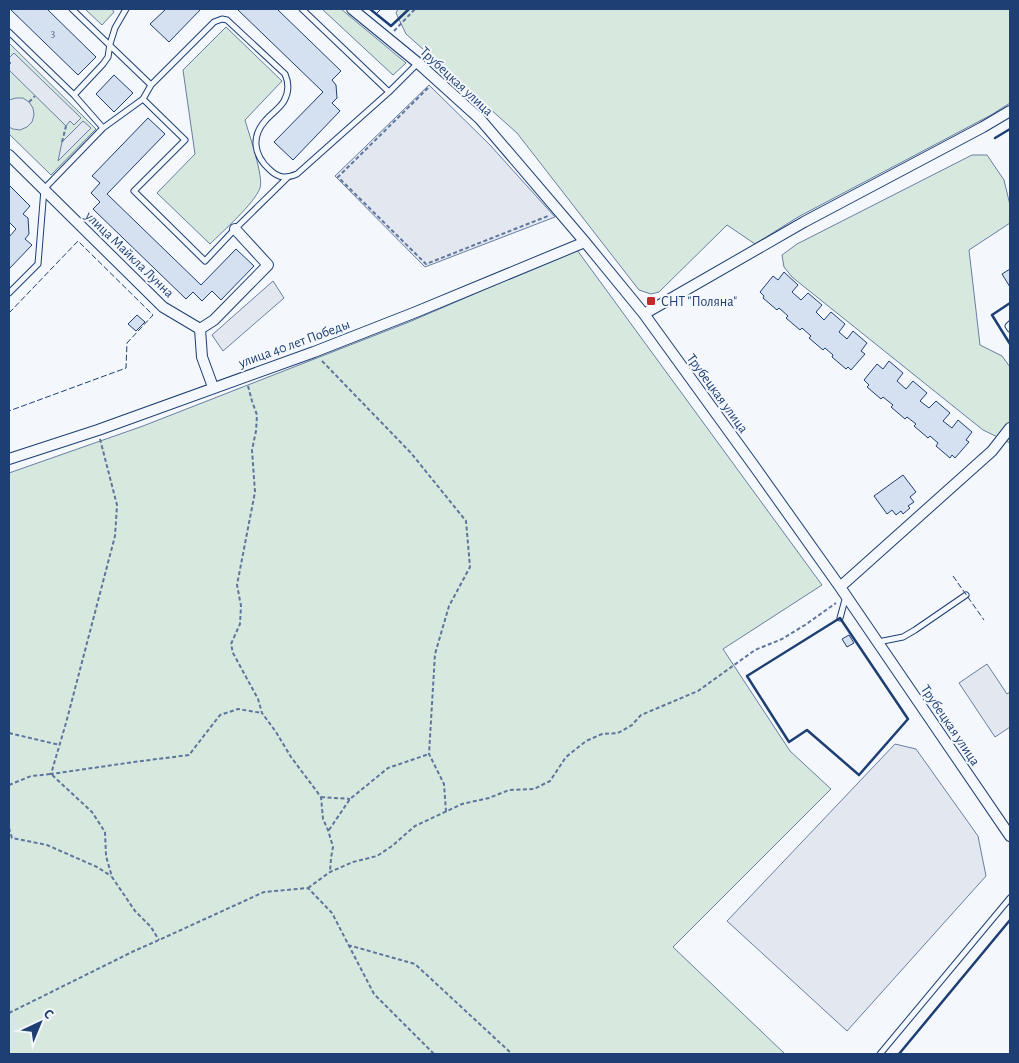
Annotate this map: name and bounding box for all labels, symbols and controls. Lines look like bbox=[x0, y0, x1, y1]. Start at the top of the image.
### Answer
house number: 3 bbox=[51, 28, 56, 39]
street label: Трубецкая улица bbox=[417, 45, 496, 119]
street label: улица Майкла Лунна bbox=[82, 208, 177, 301]
marker: СНТ "Поляна" bbox=[645, 295, 657, 307]
place label: СНТ "Поляна" bbox=[661, 295, 737, 309]
street label: улица 40 лет Победы bbox=[236, 317, 352, 371]
street label: Трубецкая улица bbox=[684, 351, 751, 436]
street label: Трубецкая улица bbox=[918, 683, 983, 769]
north arrow bbox=[15, 998, 65, 1048]
text: С bbox=[41, 1007, 56, 1022]

